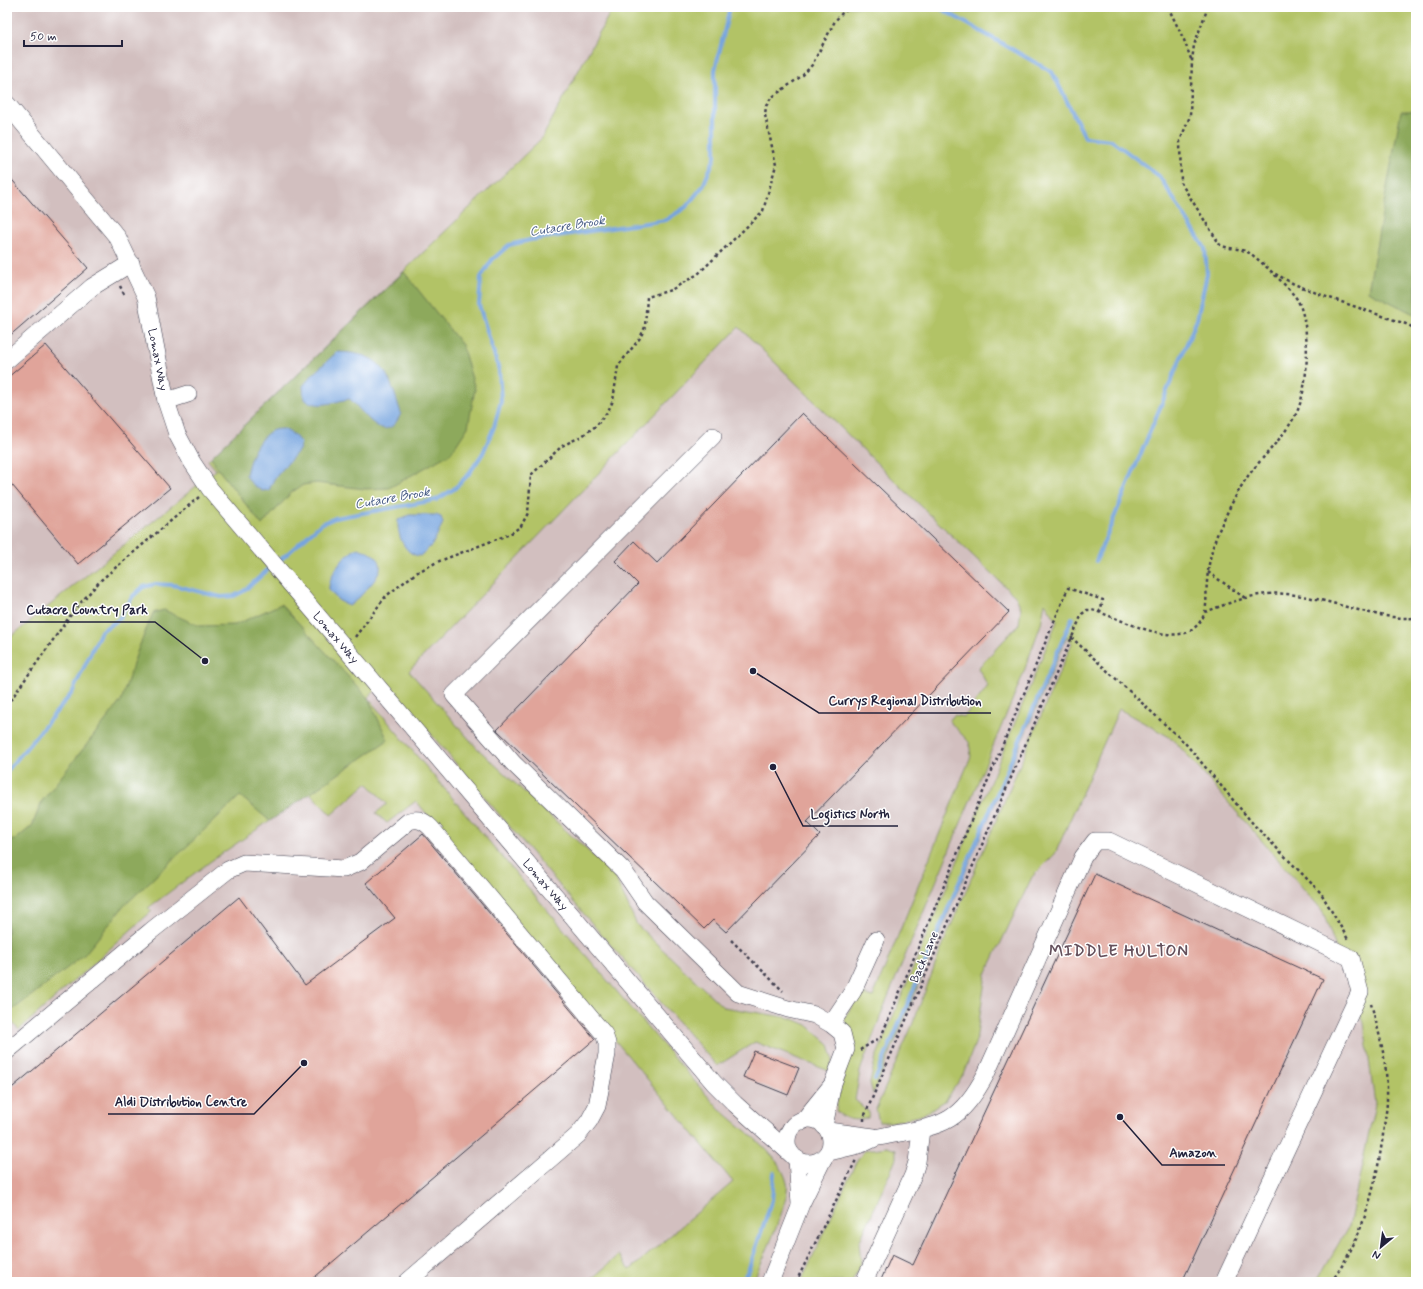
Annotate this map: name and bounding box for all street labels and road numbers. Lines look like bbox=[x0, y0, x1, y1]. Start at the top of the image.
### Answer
street label: Lomax Way bbox=[143, 327, 171, 392]
street label: Lomax Way bbox=[309, 609, 362, 667]
street label: Lomax Way bbox=[518, 856, 571, 914]
street label: Back Lane bbox=[907, 929, 943, 985]

